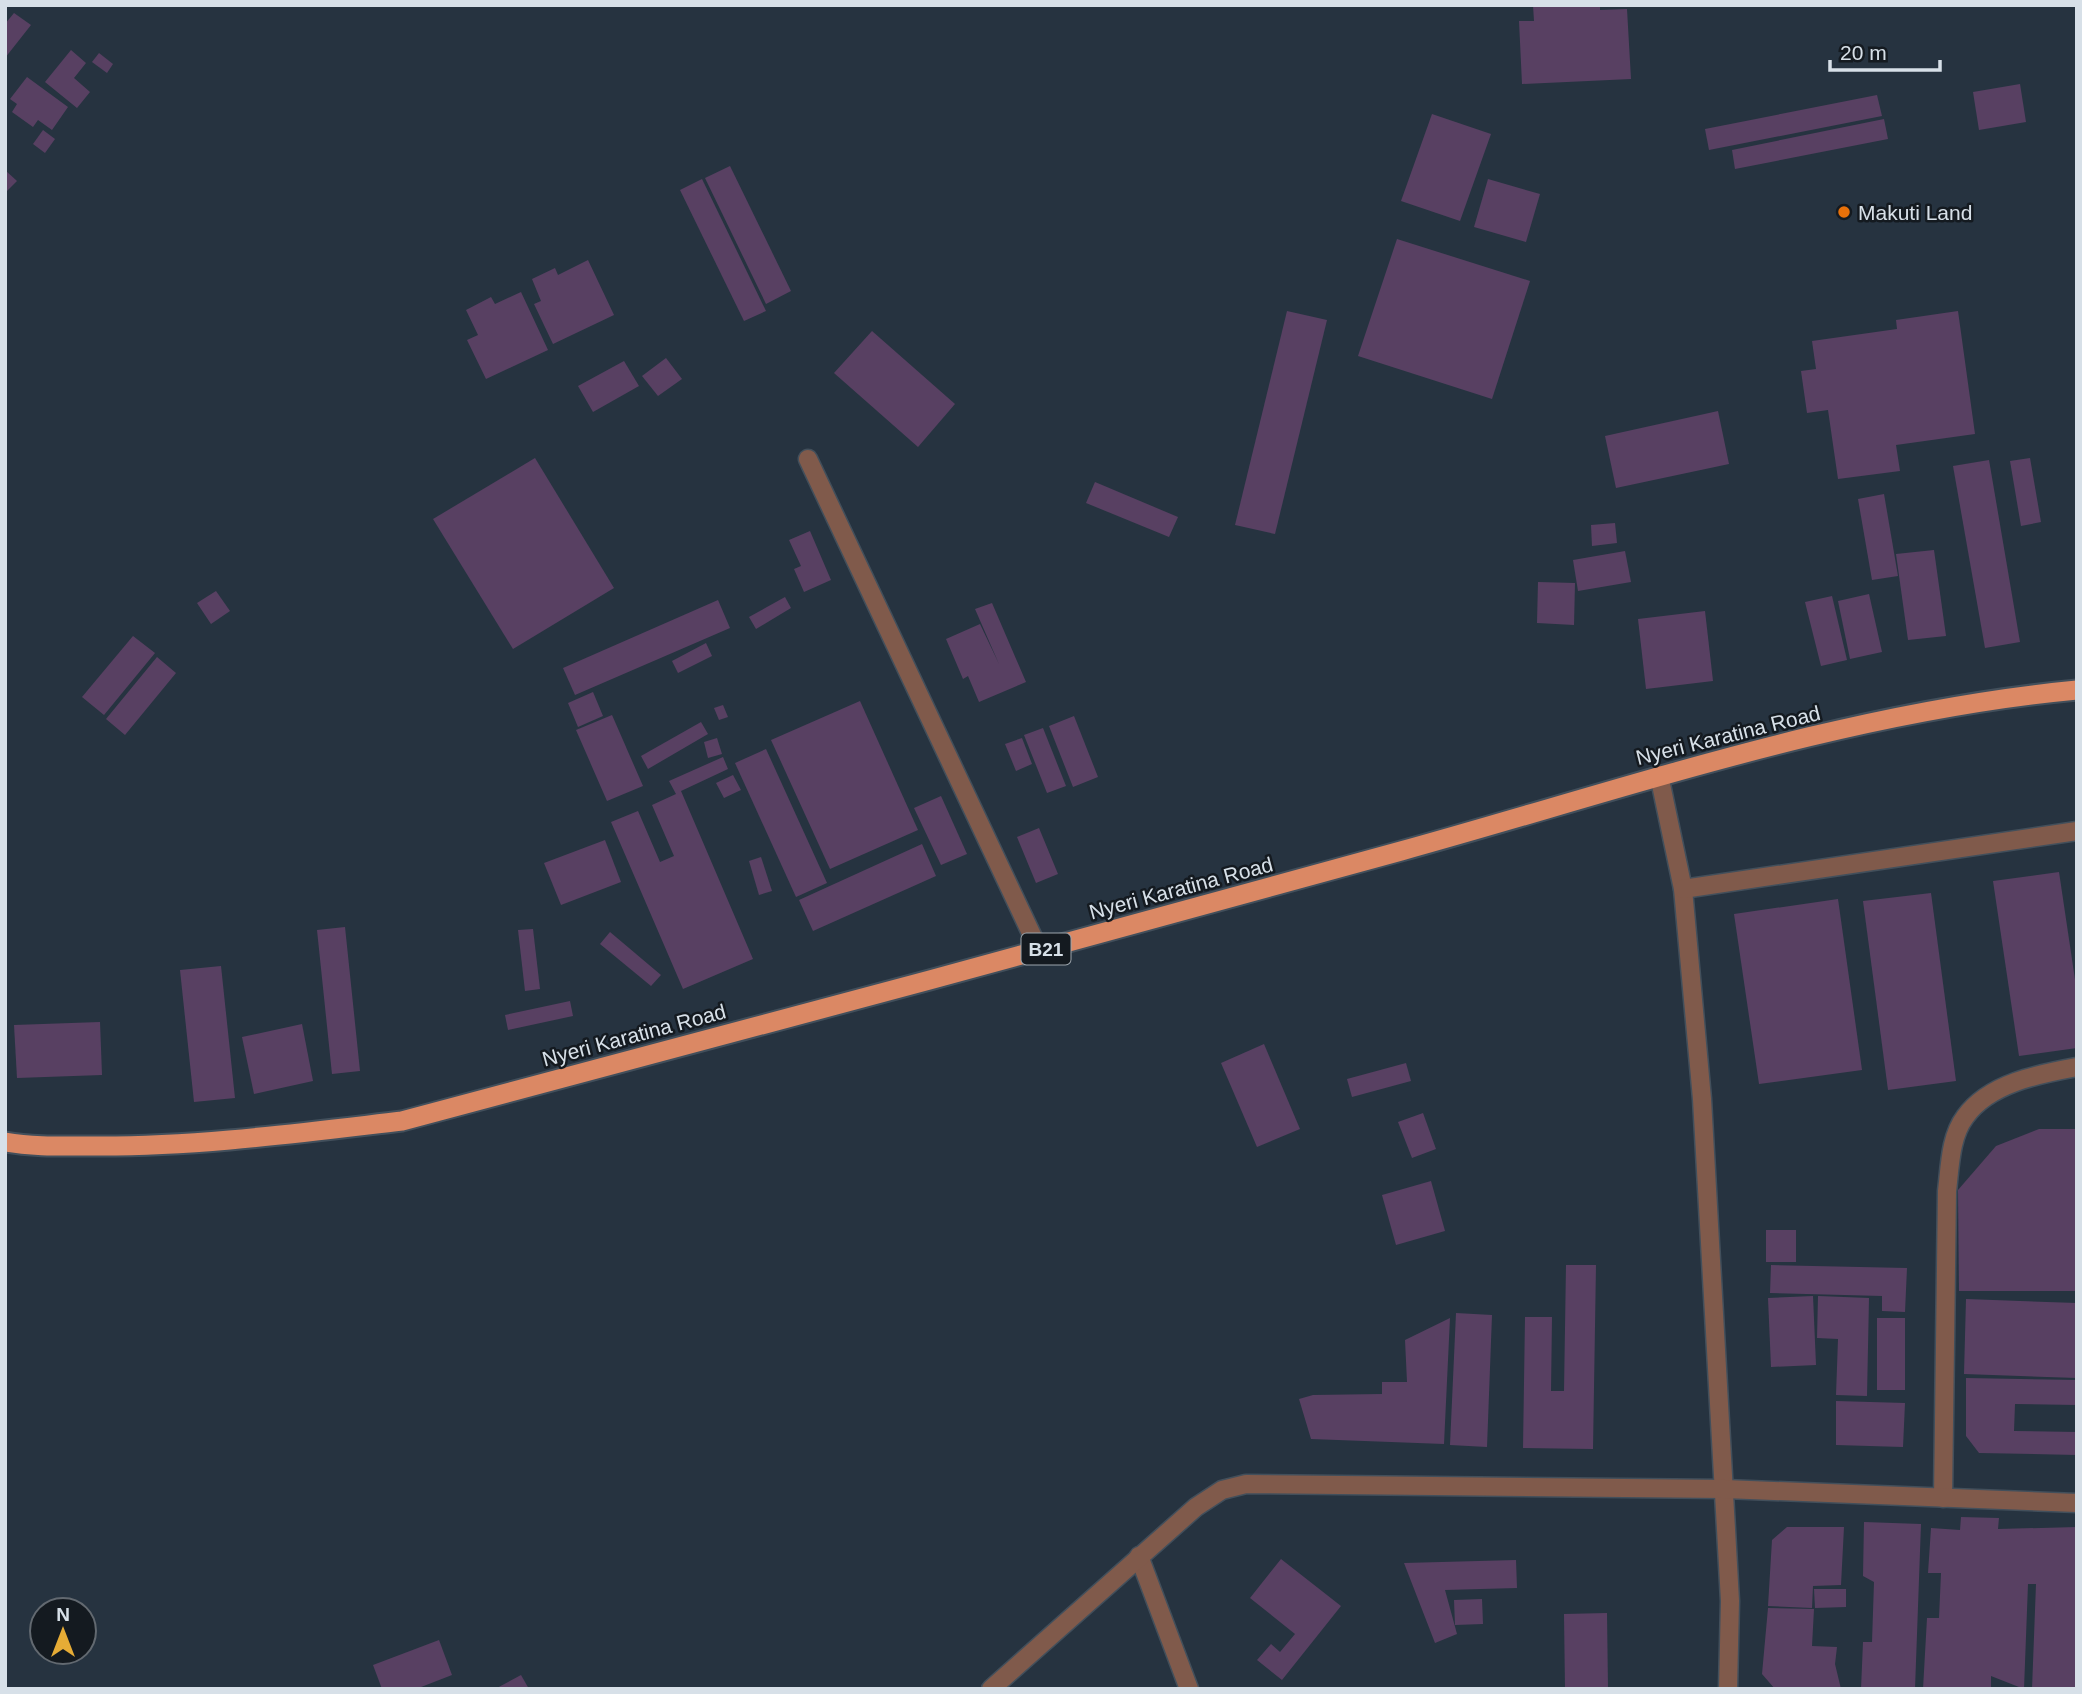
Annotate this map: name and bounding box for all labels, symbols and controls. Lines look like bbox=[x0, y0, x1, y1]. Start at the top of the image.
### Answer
scale bar bbox=[1830, 28, 1940, 72]
text: 20 m bbox=[1840, 41, 1887, 64]
place label: Makuti Land bbox=[1858, 201, 1972, 224]
marker: Makuti Land bbox=[1836, 204, 1852, 220]
street label: Nyeri Karatina Road bbox=[1633, 701, 1823, 769]
street label: Nyeri Karatina Road bbox=[1087, 852, 1275, 924]
road number: B21 bbox=[1021, 934, 1070, 965]
street label: Nyeri Karatina Road bbox=[540, 999, 728, 1071]
north arrow bbox=[28, 1596, 98, 1666]
text: N bbox=[56, 1604, 70, 1625]

